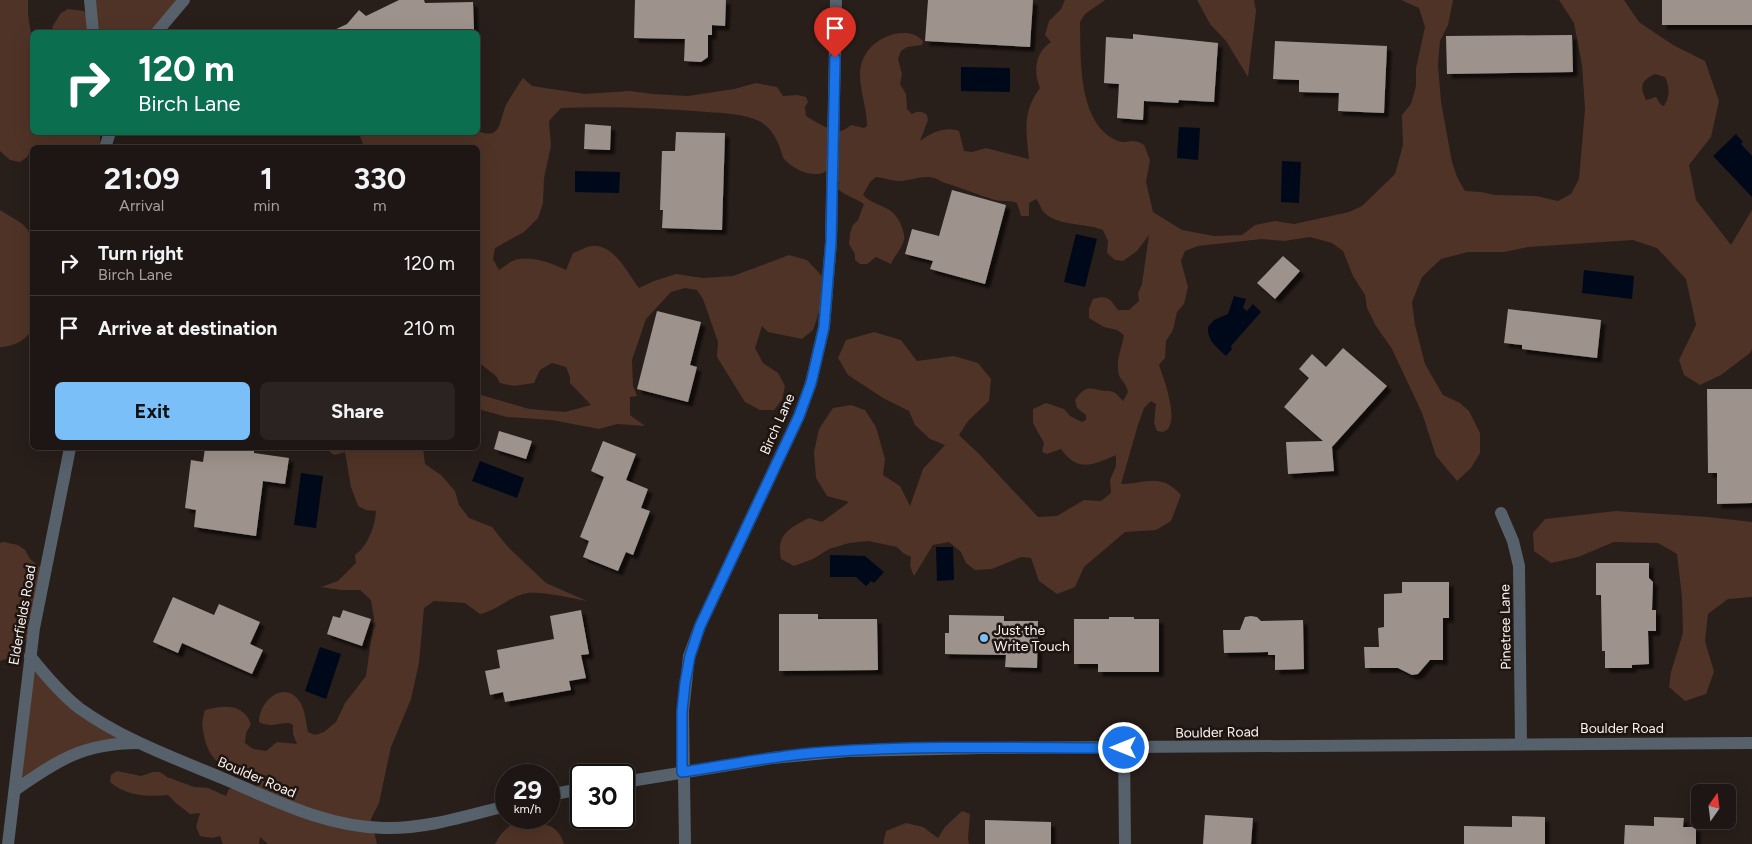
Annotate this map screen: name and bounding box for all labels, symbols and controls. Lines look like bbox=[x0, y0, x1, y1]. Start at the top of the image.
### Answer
pin bbox=[814, 7, 856, 58]
icon: arrive bbox=[821, 14, 849, 42]
text: 120 m bbox=[138, 48, 235, 90]
icon: right bbox=[55, 50, 120, 115]
text: Birch Lane bbox=[138, 90, 241, 117]
text: 21:09 bbox=[104, 160, 180, 197]
text: 1 bbox=[260, 160, 273, 197]
text: 330 bbox=[353, 160, 406, 197]
text: Arrival bbox=[119, 196, 164, 215]
text: min bbox=[253, 196, 280, 215]
text: m bbox=[373, 196, 387, 215]
text: Turn right bbox=[98, 242, 184, 265]
icon: right bbox=[55, 249, 83, 277]
text: 120 m bbox=[403, 252, 455, 275]
text: Birch Lane bbox=[98, 265, 173, 284]
icon: arrive bbox=[55, 314, 83, 342]
text: Arrive at destination bbox=[98, 317, 277, 340]
text: 210 m bbox=[403, 317, 455, 340]
button: Exit bbox=[55, 382, 250, 440]
button: Share bbox=[260, 382, 455, 440]
street label: Birch Lane bbox=[756, 391, 799, 457]
street label: Elderfields Road bbox=[5, 564, 40, 667]
street label: Pinetree Lane bbox=[1496, 584, 1515, 670]
place label: Just the Write Touch bbox=[994, 622, 1070, 655]
marker: Just the Write Touch bbox=[978, 632, 990, 644]
street label: Boulder Road bbox=[1580, 720, 1664, 737]
position arrow bbox=[1097, 721, 1149, 773]
street label: Boulder Road bbox=[1175, 723, 1259, 742]
street label: Boulder Road bbox=[215, 753, 299, 802]
speed limit sign: 30 bbox=[570, 764, 635, 829]
text: 29 bbox=[513, 775, 542, 805]
north arrow bbox=[1691, 784, 1736, 829]
map controls bbox=[1691, 784, 1736, 829]
text: km/h bbox=[514, 802, 541, 816]

